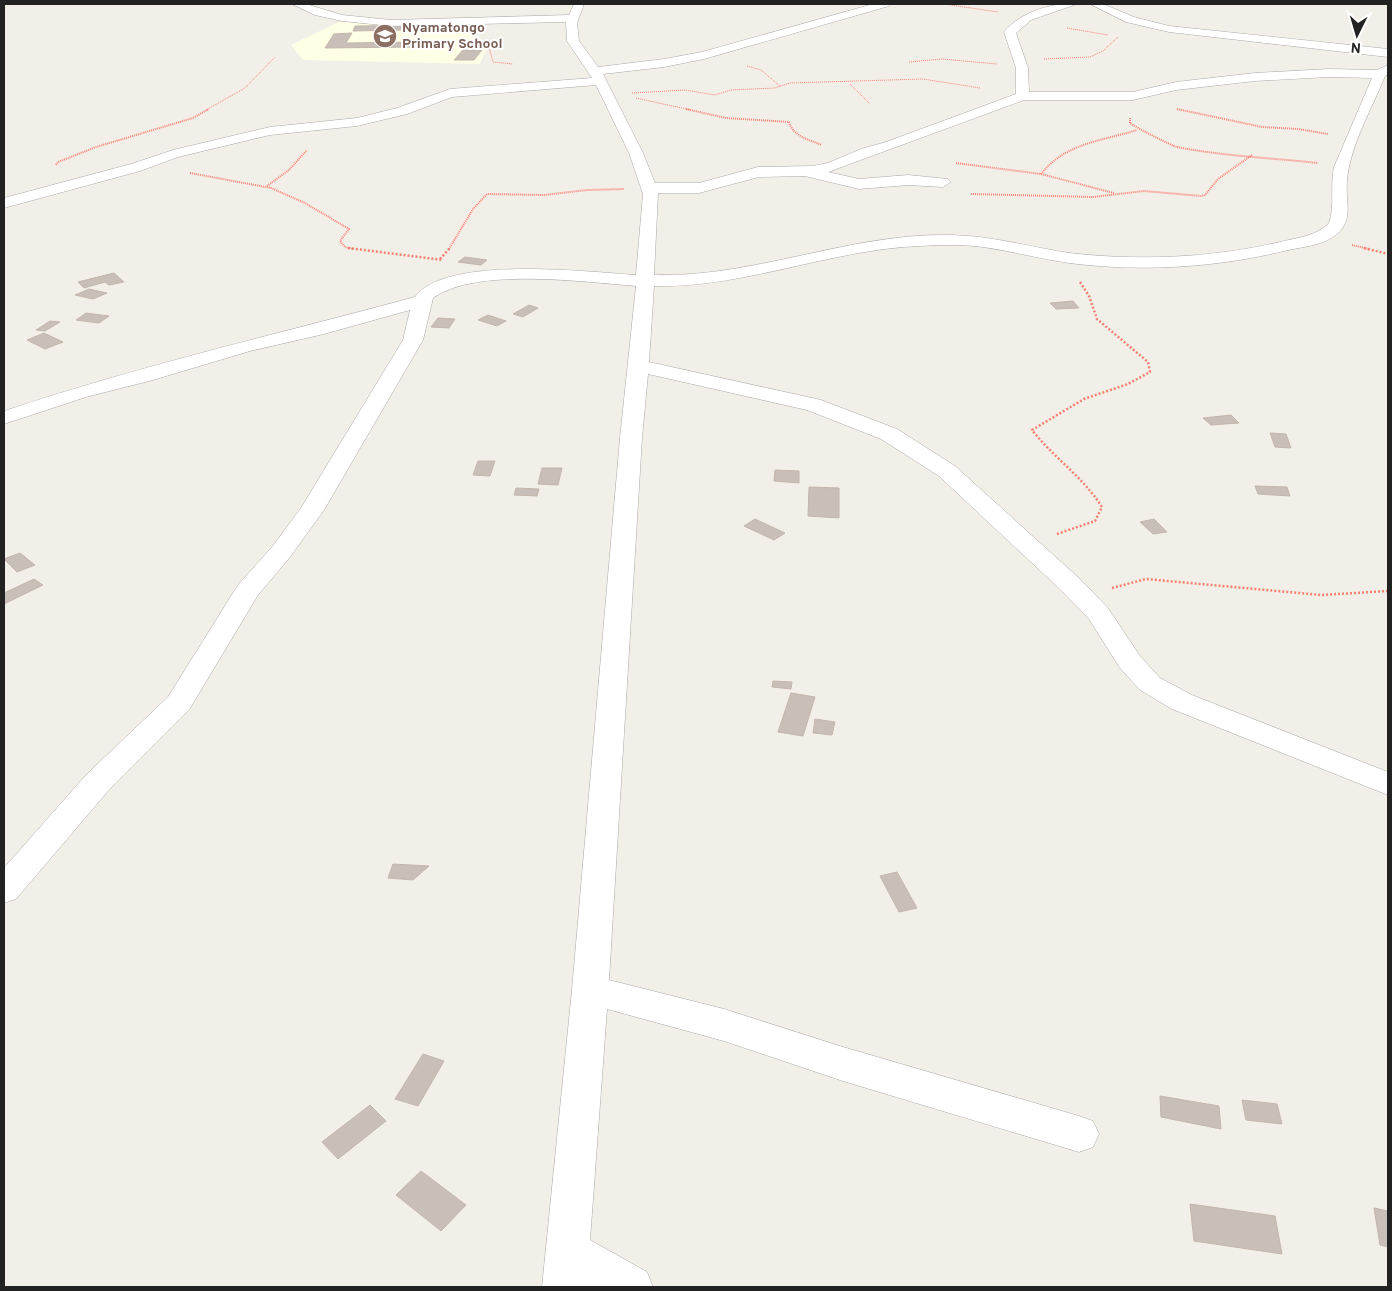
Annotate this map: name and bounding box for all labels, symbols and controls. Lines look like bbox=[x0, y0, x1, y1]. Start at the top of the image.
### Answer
north arrow bbox=[1332, 10, 1382, 60]
place label: Nyamatongo Primary School bbox=[402, 20, 503, 53]
school or university icon: Nyamatongo Primary School bbox=[372, 23, 398, 49]
text: N bbox=[1350, 38, 1362, 55]

